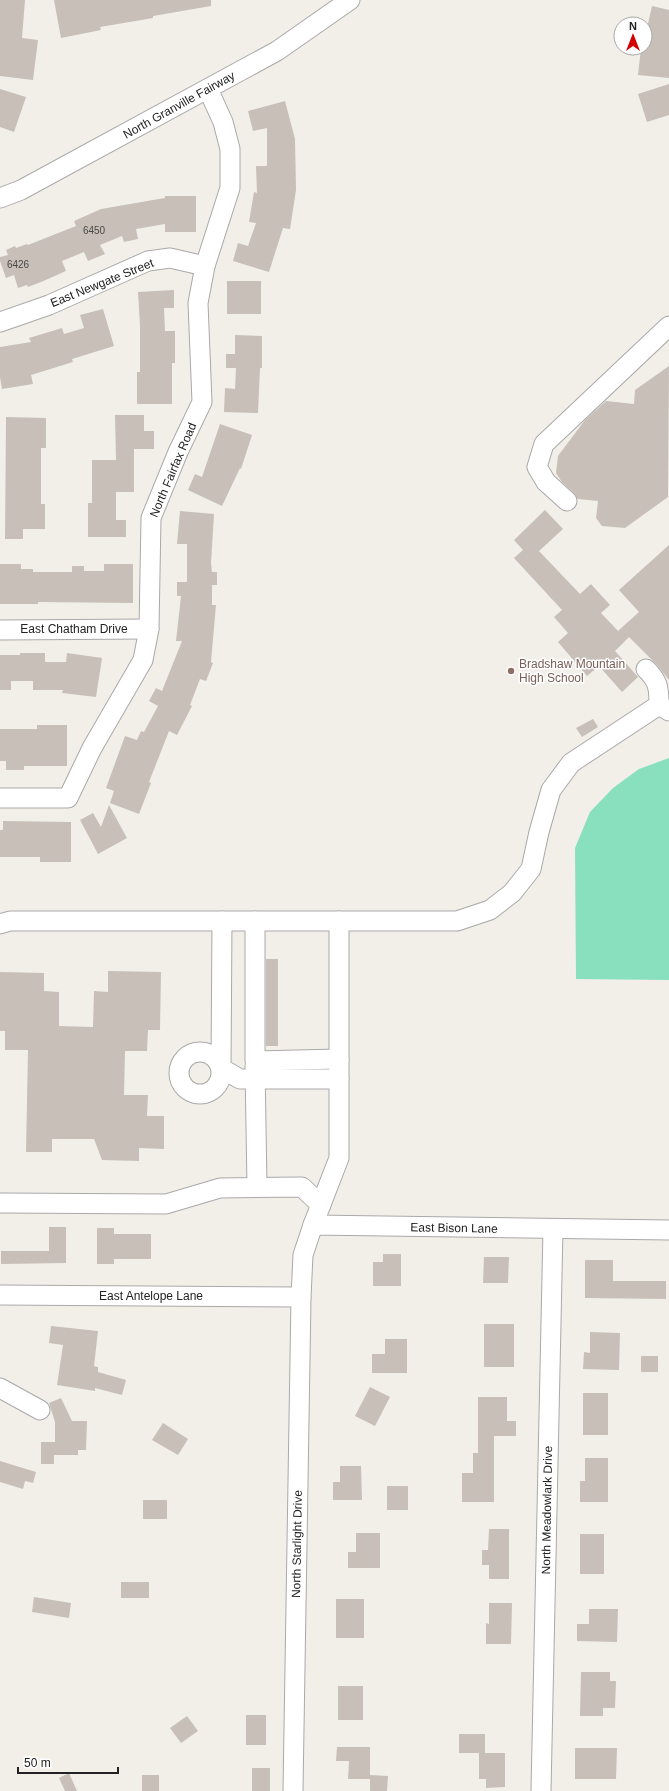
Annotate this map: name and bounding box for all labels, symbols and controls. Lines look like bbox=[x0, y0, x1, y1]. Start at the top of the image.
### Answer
north arrow bbox=[613, 16, 653, 56]
text: N bbox=[629, 20, 637, 32]
street label: North Granville Fairway bbox=[121, 68, 237, 142]
house number: 6450 bbox=[83, 225, 106, 236]
street label: East Newgate Street bbox=[48, 256, 156, 310]
house number: 6426 bbox=[7, 259, 30, 270]
street label: North Fairfax Road bbox=[147, 421, 199, 519]
street label: East Chatham Drive bbox=[20, 622, 128, 636]
place label: Bradshaw Mountain High School bbox=[519, 657, 625, 685]
marker: Bradshaw Mountain High School bbox=[506, 666, 516, 676]
street label: East Bison Lane bbox=[410, 1220, 498, 1236]
street label: East Antelope Lane bbox=[99, 1289, 203, 1303]
street label: North Meadowlark Drive bbox=[539, 1445, 555, 1574]
street label: North Starlight Drive bbox=[289, 1490, 305, 1598]
scale bar bbox=[18, 1749, 118, 1775]
text: 50 m bbox=[24, 1756, 51, 1770]

